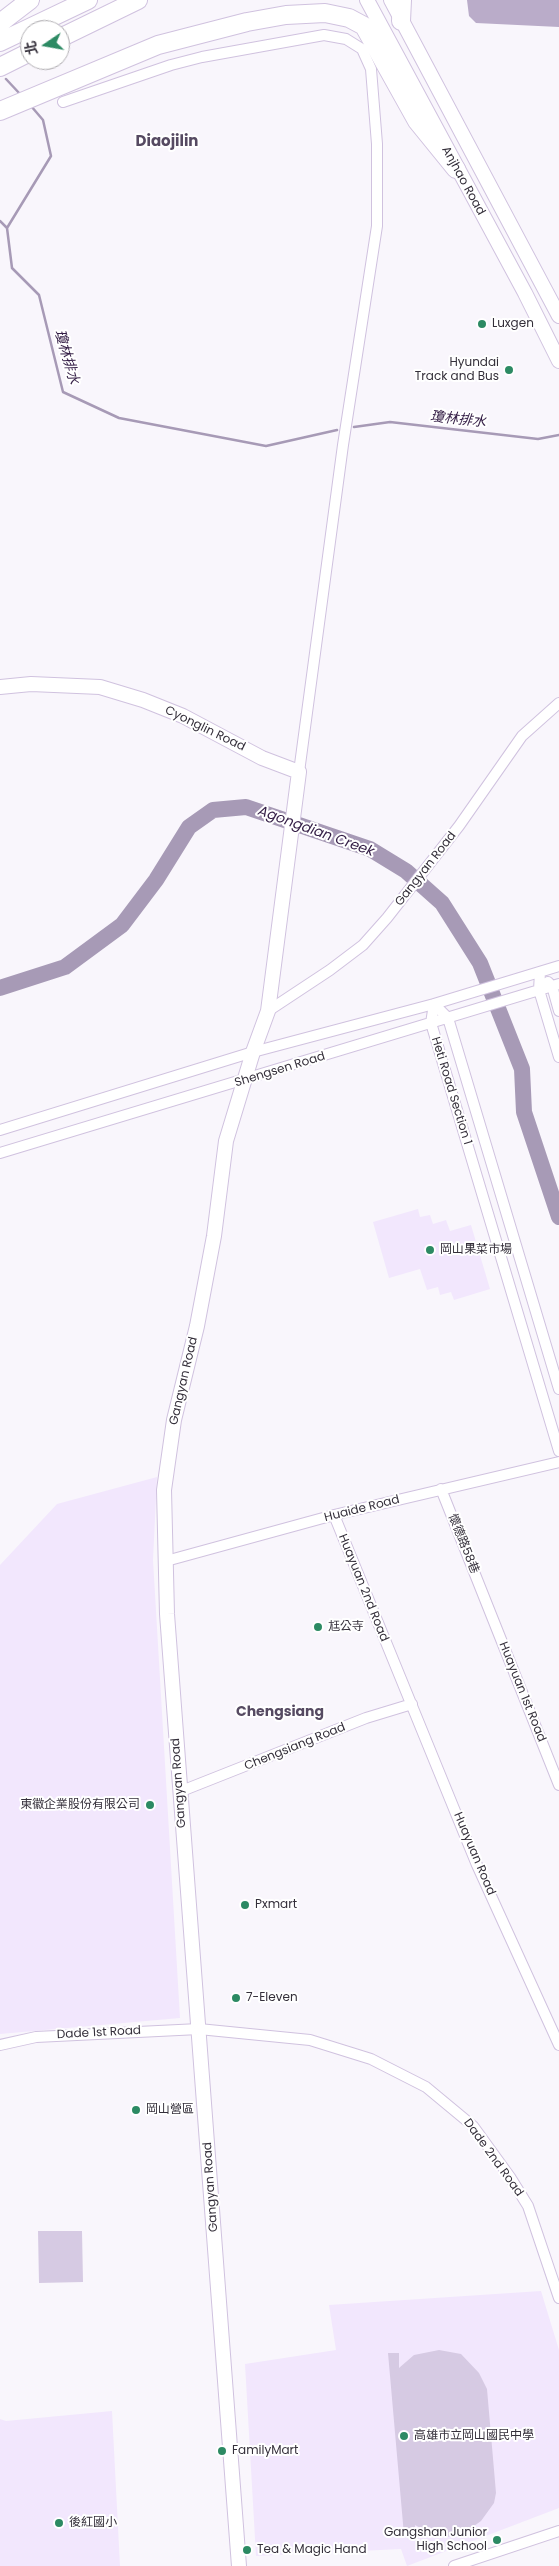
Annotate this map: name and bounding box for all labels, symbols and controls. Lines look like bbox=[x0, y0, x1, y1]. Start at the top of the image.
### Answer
north arrow bbox=[20, 20, 70, 70]
text: 北 bbox=[20, 39, 43, 57]
district label: Diaojilin bbox=[136, 133, 198, 151]
street label: Anjhao Road bbox=[438, 144, 488, 218]
place label: Luxgen bbox=[492, 317, 534, 331]
marker: Luxgen bbox=[476, 318, 488, 330]
water label: 瓊林排水 bbox=[50, 328, 82, 386]
place label: Hyundai Track and Bus bbox=[415, 356, 499, 384]
marker: Hyundai Track and Bus bbox=[503, 364, 515, 376]
water label: 瓊林排水 bbox=[429, 409, 487, 431]
street label: Cyonglin Road bbox=[163, 703, 247, 755]
water label: Agongdian Creek bbox=[256, 803, 376, 861]
street label: Gangyan Road bbox=[393, 829, 459, 909]
street label: Heti Road Section 1 bbox=[428, 1035, 474, 1147]
street label: Shengsen Road bbox=[233, 1049, 327, 1091]
place label: 岡山果菜市場 bbox=[440, 1243, 512, 1257]
marker: 岡山果菜市場 bbox=[424, 1244, 436, 1256]
street label: Gangyan Road bbox=[167, 1335, 201, 1427]
street label: Huaide Road bbox=[323, 1493, 401, 1525]
street label: 懷德路58巷 bbox=[445, 1512, 481, 1576]
street label: Huayuan 2nd Road bbox=[335, 1532, 391, 1644]
place label: 尪公寺 bbox=[328, 1620, 364, 1634]
marker: 尪公寺 bbox=[312, 1621, 324, 1633]
street label: Huayuan 1st Road bbox=[495, 1640, 549, 1744]
district label: Chengsiang bbox=[236, 1704, 324, 1720]
street label: Chengsiang Road bbox=[242, 1720, 348, 1774]
street label: Gangyan Road bbox=[169, 1738, 189, 1828]
place label: 東徽企業股份有限公司 bbox=[20, 1798, 140, 1812]
marker: 東徽企業股份有限公司 bbox=[144, 1799, 156, 1811]
street label: Huayuan Road bbox=[450, 1810, 498, 1898]
place label: Pxmart bbox=[255, 1898, 297, 1912]
marker: Pxmart bbox=[239, 1899, 251, 1911]
place label: 7-Eleven bbox=[246, 1991, 298, 2005]
marker: 7-Eleven bbox=[230, 1992, 242, 2004]
street label: Dade 1st Road bbox=[57, 2024, 141, 2042]
place label: 岡山營區 bbox=[146, 2103, 194, 2117]
marker: 岡山營區 bbox=[130, 2104, 142, 2116]
street label: Dade 2nd Road bbox=[460, 2116, 526, 2200]
street label: Gangyan Road bbox=[201, 2142, 221, 2232]
place label: 高雄市立岡山國民中學 bbox=[414, 2429, 534, 2443]
marker: 高雄市立岡山國民中學 bbox=[398, 2430, 410, 2442]
place label: FamilyMart bbox=[232, 2444, 298, 2458]
marker: FamilyMart bbox=[216, 2445, 228, 2457]
place label: 後紅國小 bbox=[69, 2516, 117, 2530]
marker: 後紅國小 bbox=[53, 2517, 65, 2529]
place label: Gangshan Junior High School bbox=[384, 2526, 487, 2554]
marker: Gangshan Junior High School bbox=[491, 2534, 503, 2546]
place label: Tea & Magic Hand bbox=[257, 2543, 367, 2557]
marker: Tea & Magic Hand bbox=[241, 2544, 253, 2556]

